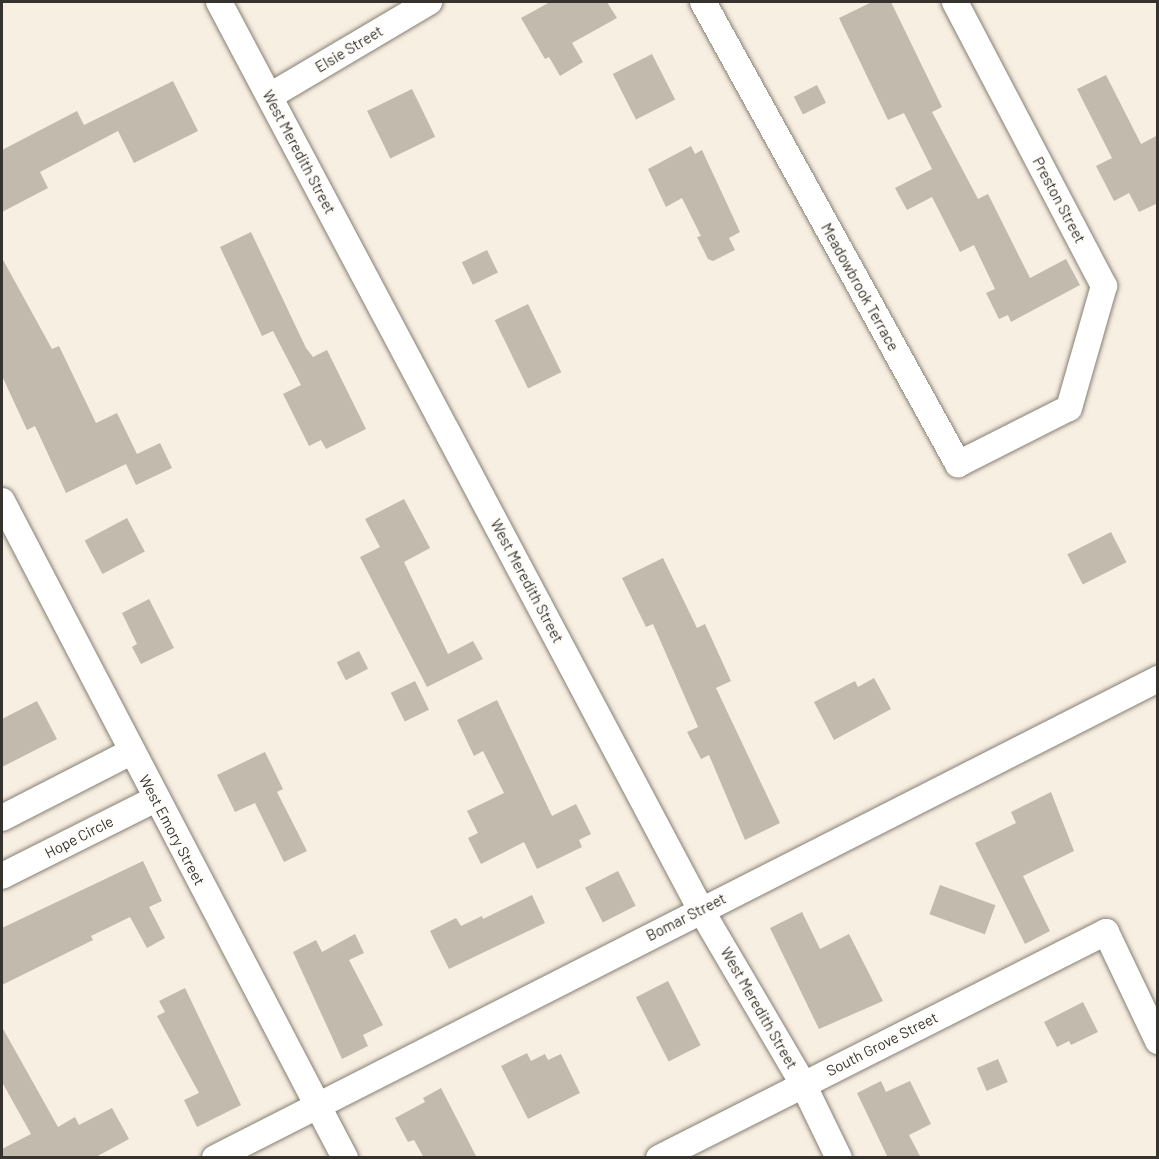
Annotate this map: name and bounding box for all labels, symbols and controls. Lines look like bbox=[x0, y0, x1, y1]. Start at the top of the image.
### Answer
street label: Elsie Street bbox=[312, 22, 386, 76]
street label: West Meredith Street bbox=[259, 87, 339, 217]
street label: Preston Street bbox=[1029, 154, 1089, 246]
street label: Meadowbrook Terrace bbox=[817, 220, 903, 354]
street label: West Meredith Street bbox=[487, 516, 567, 646]
street label: West Emory Street bbox=[135, 772, 209, 888]
street label: Hope Circle bbox=[42, 812, 116, 862]
street label: Bomar Street bbox=[643, 889, 729, 945]
street label: West Meredith Street bbox=[717, 944, 801, 1072]
street label: South Grove Street bbox=[823, 1008, 941, 1080]

